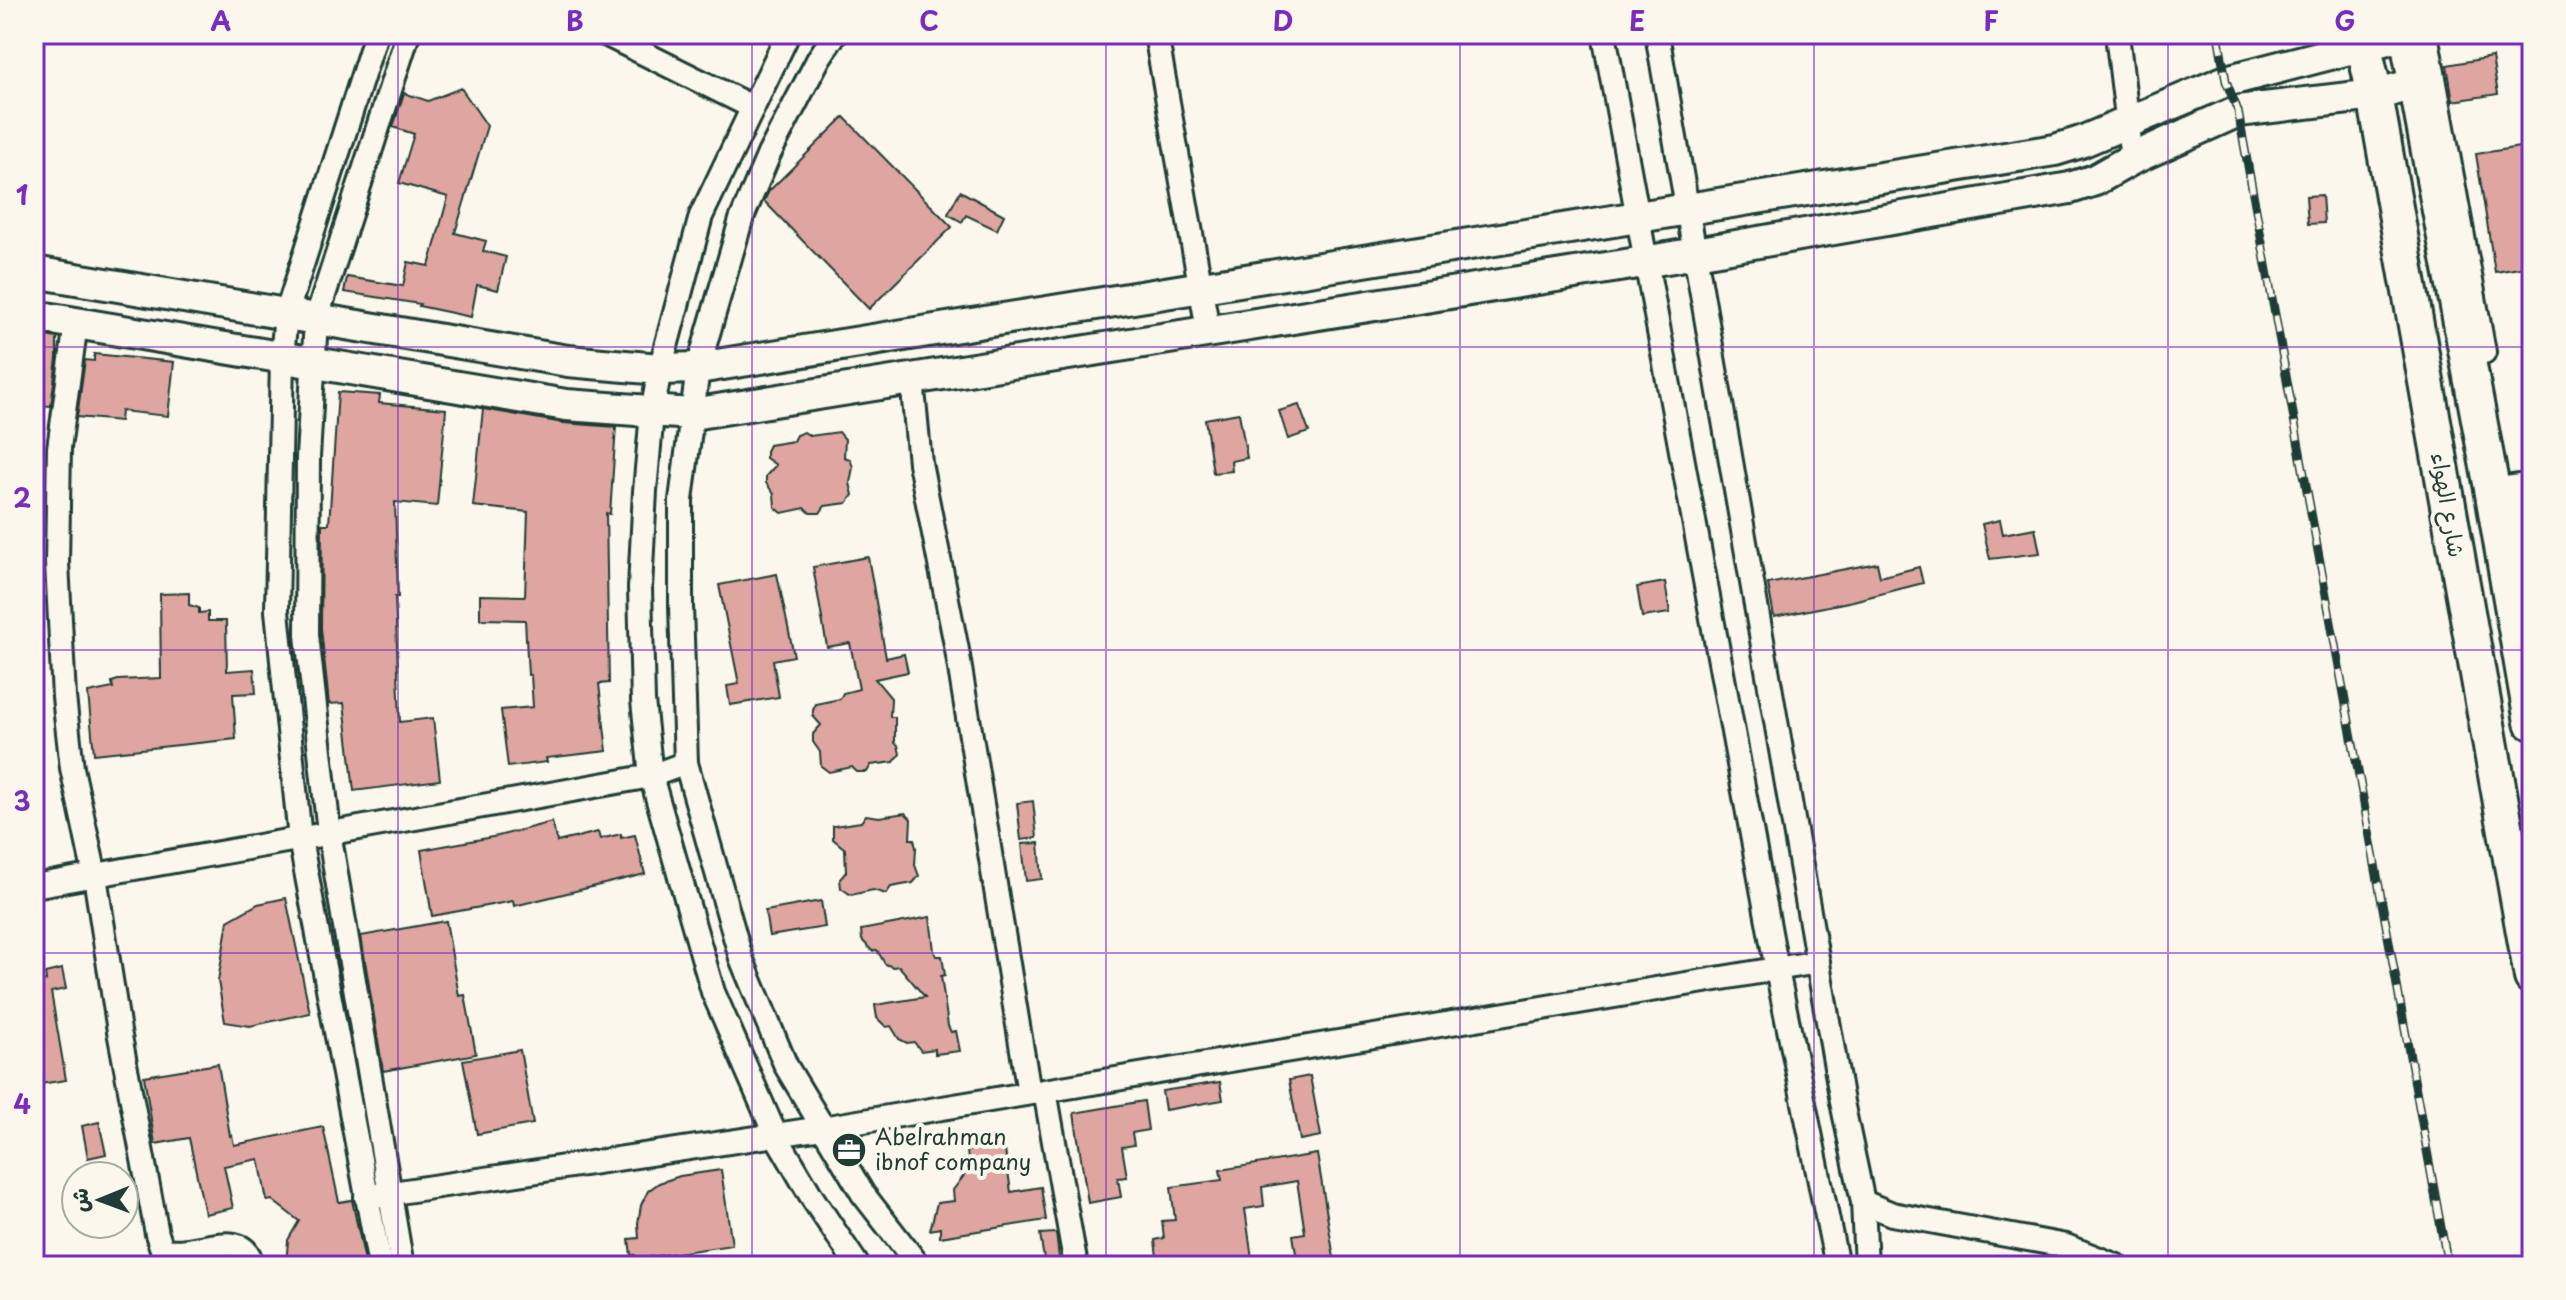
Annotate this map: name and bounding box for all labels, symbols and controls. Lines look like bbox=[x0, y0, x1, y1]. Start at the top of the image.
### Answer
text: A bbox=[211, 1, 231, 40]
text: B bbox=[566, 1, 584, 40]
text: C bbox=[919, 1, 939, 40]
text: D bbox=[1273, 1, 1293, 40]
text: E bbox=[1629, 1, 1645, 40]
text: F bbox=[1983, 1, 1999, 40]
text: G bbox=[2334, 1, 2356, 40]
text: 1 bbox=[16, 175, 28, 214]
street label: شارع الهواء bbox=[2423, 450, 2475, 560]
text: 2 bbox=[13, 478, 31, 517]
text: 3 bbox=[13, 781, 31, 820]
text: 4 bbox=[13, 1084, 31, 1123]
place label: Abelrahman ibnof company bbox=[875, 1119, 1031, 1177]
office icon: Abelrahman ibnof company bbox=[830, 1131, 868, 1169]
north arrow bbox=[60, 1160, 140, 1240]
text: ش bbox=[62, 1188, 95, 1213]

